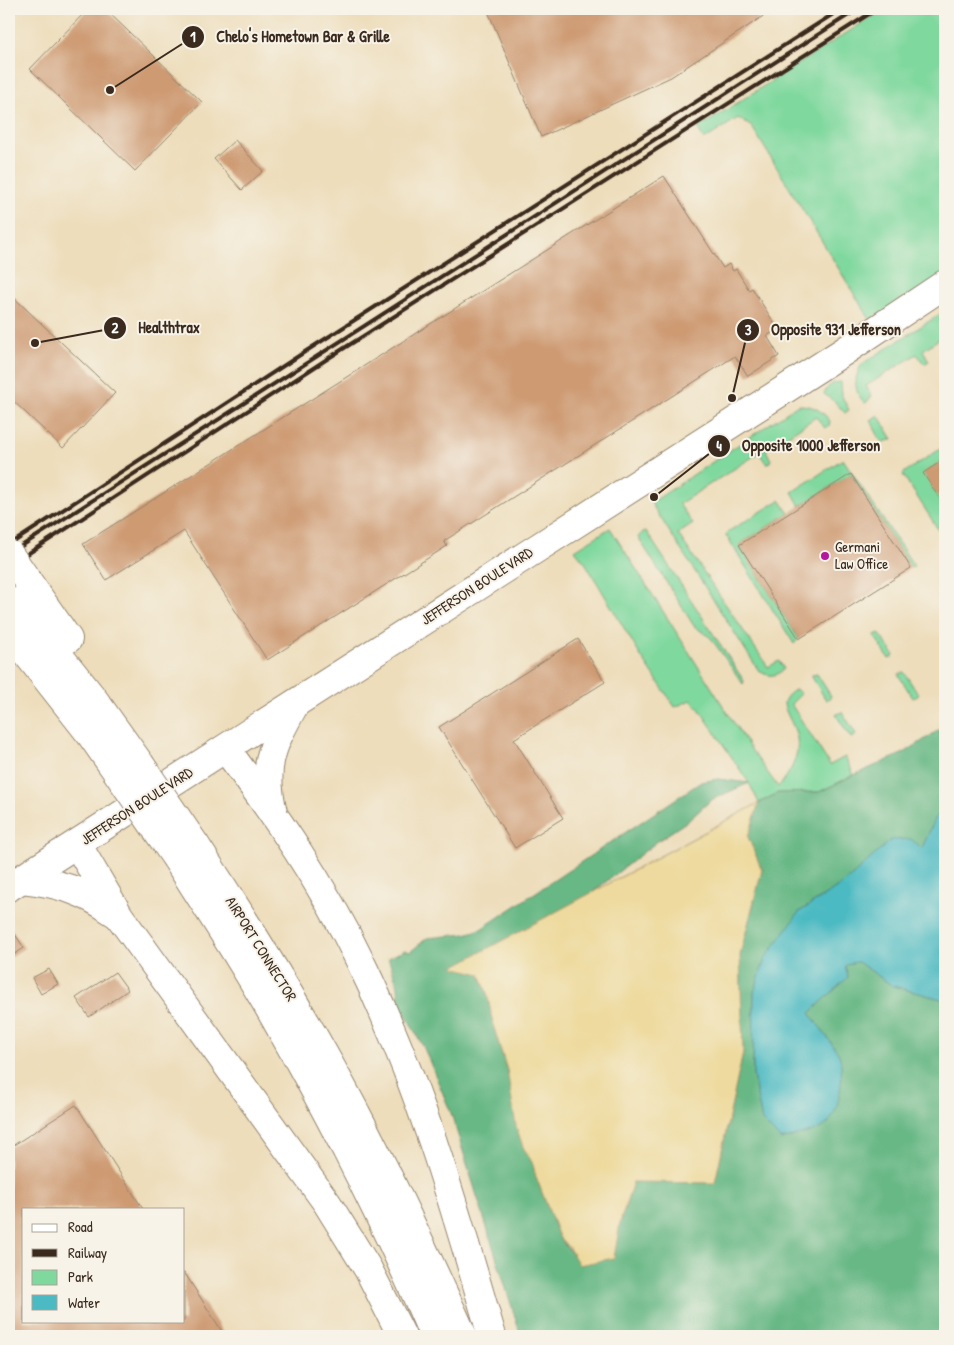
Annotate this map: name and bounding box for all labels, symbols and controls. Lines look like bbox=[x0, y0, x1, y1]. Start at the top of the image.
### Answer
callout: Chelo's Hometown Bar & Grille bbox=[181, 21, 399, 52]
text: Chelo's Hometown Bar & Grille bbox=[216, 25, 390, 47]
text: 1 bbox=[190, 26, 196, 47]
callout: Healthtrax bbox=[103, 312, 210, 343]
callout: Opposite 931 Jefferson bbox=[736, 314, 911, 345]
text: Healthtrax bbox=[138, 316, 200, 338]
text: 2 bbox=[111, 317, 119, 338]
text: Opposite 931 Jefferson bbox=[771, 318, 901, 341]
text: 3 bbox=[745, 319, 752, 340]
callout: Opposite 1000 Jefferson bbox=[707, 430, 890, 461]
text: Opposite 1000 Jefferson bbox=[742, 434, 880, 457]
text: 4 bbox=[716, 435, 722, 456]
place label: Germani Law Office bbox=[835, 536, 888, 574]
street label: JEFFERSON BOULEVARD bbox=[417, 541, 538, 630]
marker: Germani Law Office bbox=[819, 550, 831, 562]
street label: JEFFERSON BOULEVARD bbox=[77, 761, 198, 850]
street label: AIRPORT CONNECTOR bbox=[221, 892, 302, 1005]
legend bbox=[22, 1208, 185, 1322]
text: Road bbox=[68, 1216, 93, 1237]
text: Railway bbox=[68, 1242, 107, 1263]
text: Park bbox=[68, 1266, 93, 1287]
text: Water bbox=[68, 1292, 100, 1313]

